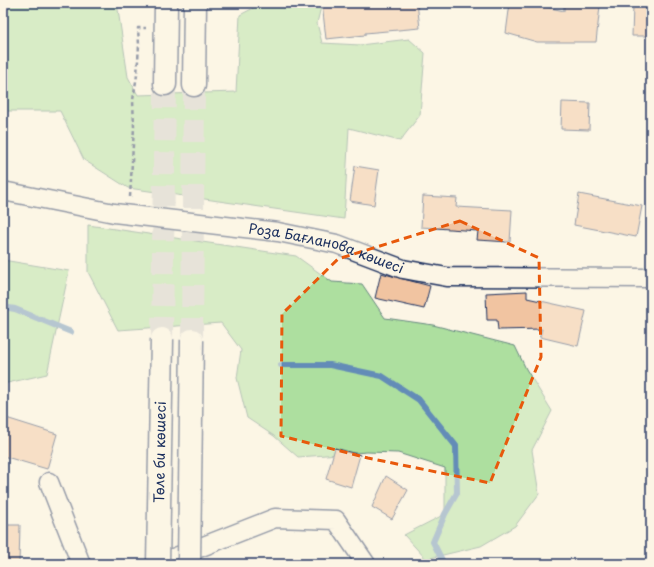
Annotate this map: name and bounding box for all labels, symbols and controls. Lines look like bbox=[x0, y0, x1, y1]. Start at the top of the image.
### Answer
street label: Роза Бағланова көшесі bbox=[247, 218, 407, 278]
street label: Төле би көшесі bbox=[148, 401, 171, 503]

